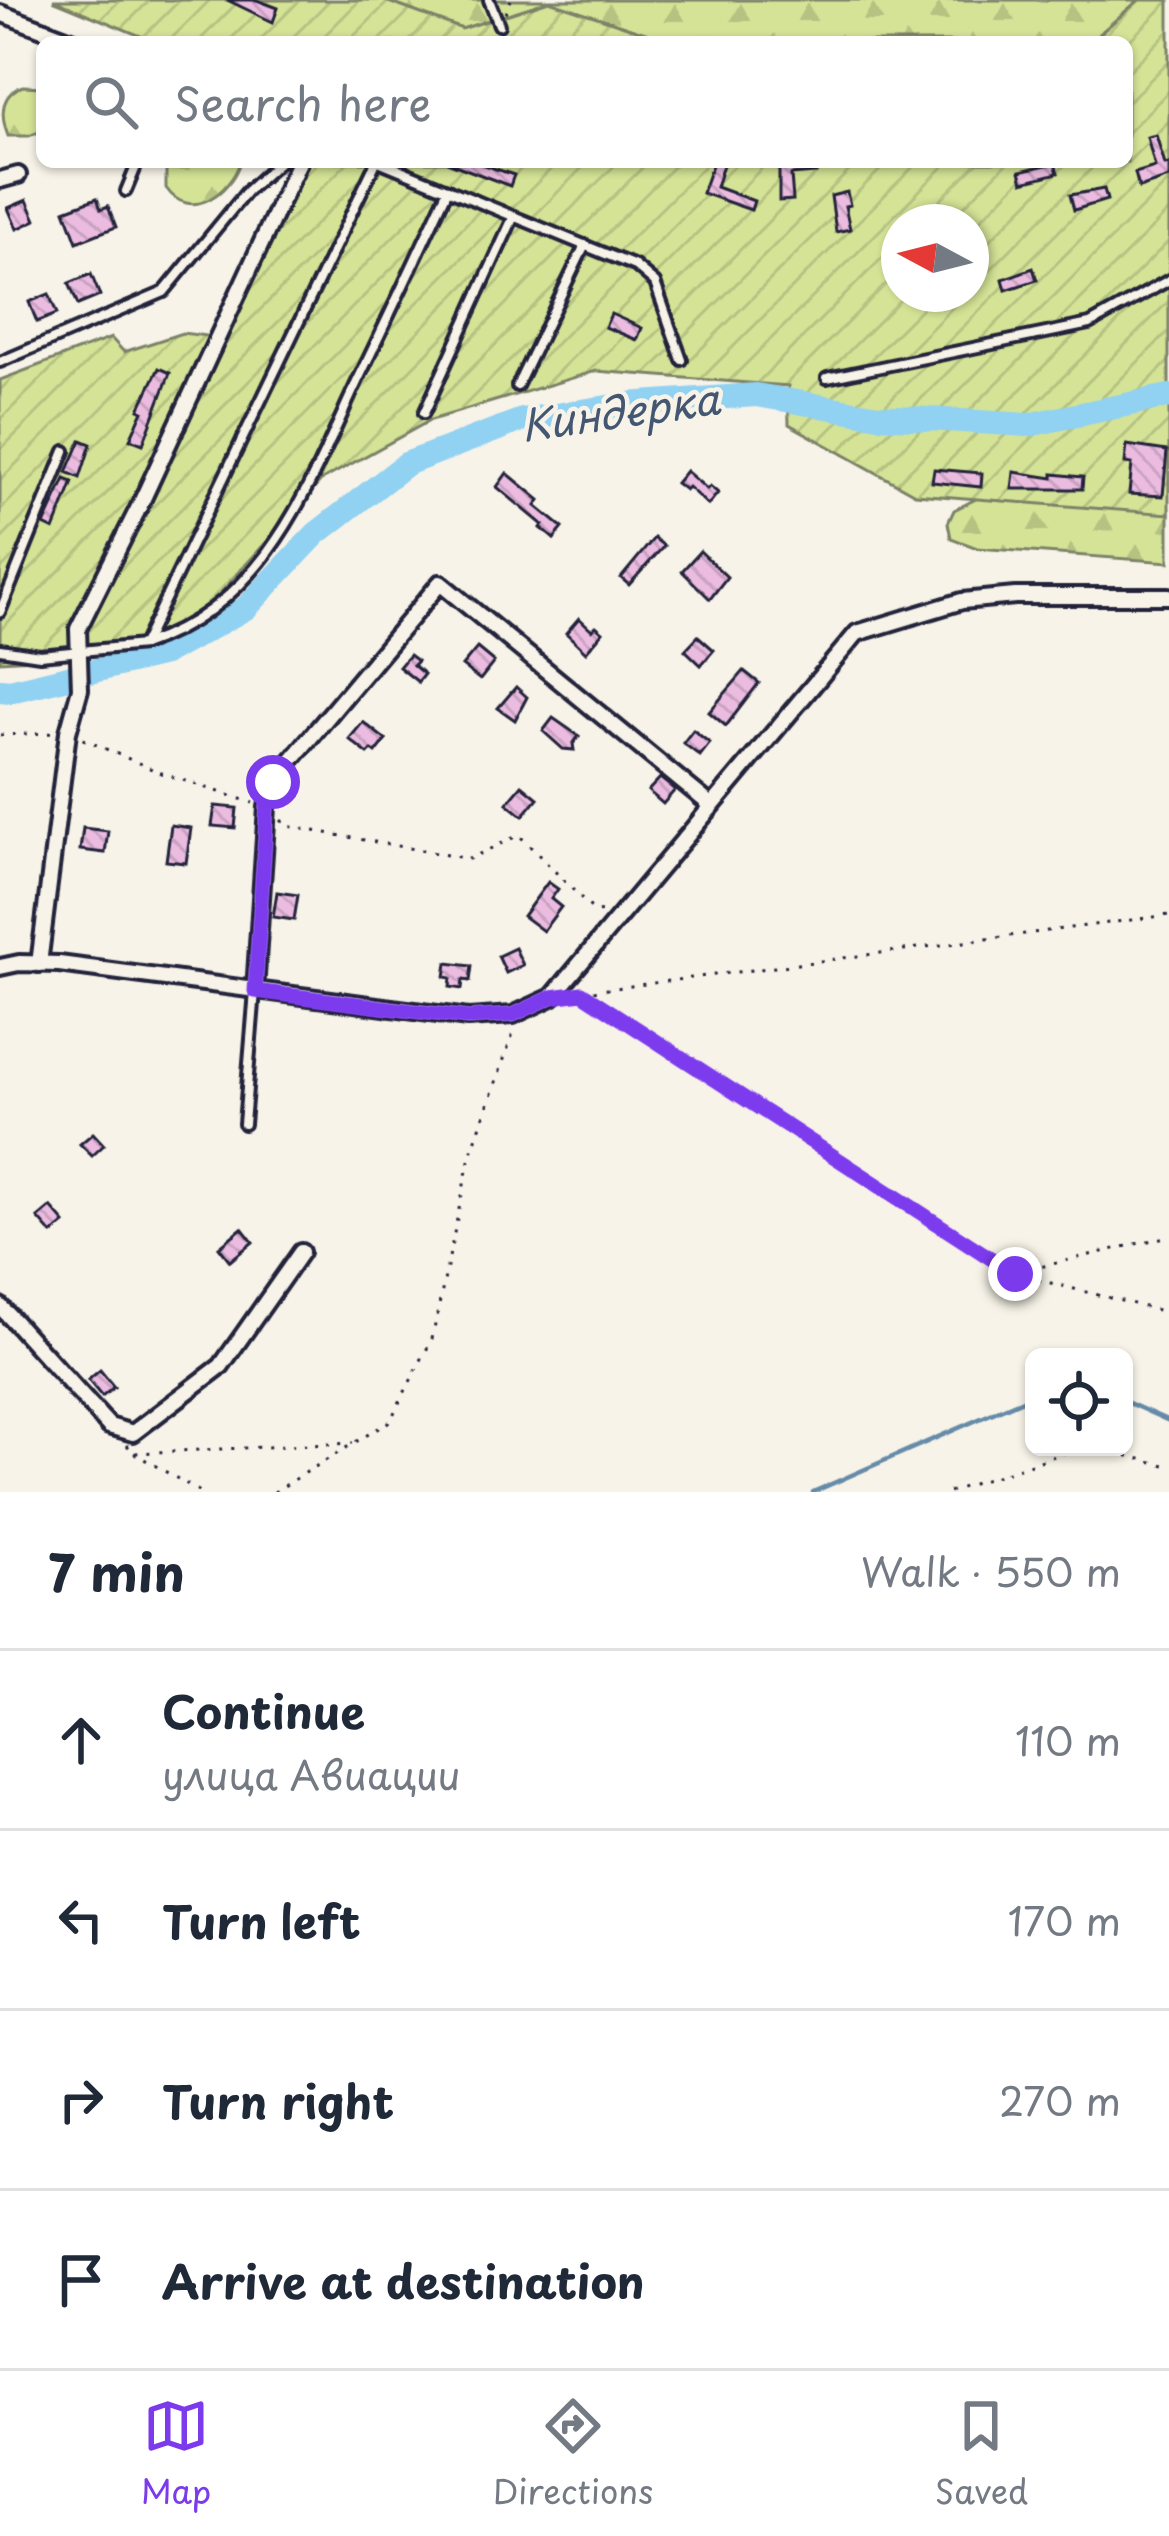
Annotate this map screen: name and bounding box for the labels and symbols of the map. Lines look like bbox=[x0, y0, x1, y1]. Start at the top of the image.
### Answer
north arrow bbox=[881, 204, 989, 312]
water label: Киндерка bbox=[516, 365, 724, 456]
route start bbox=[246, 755, 300, 809]
route end bbox=[988, 1247, 1042, 1301]

